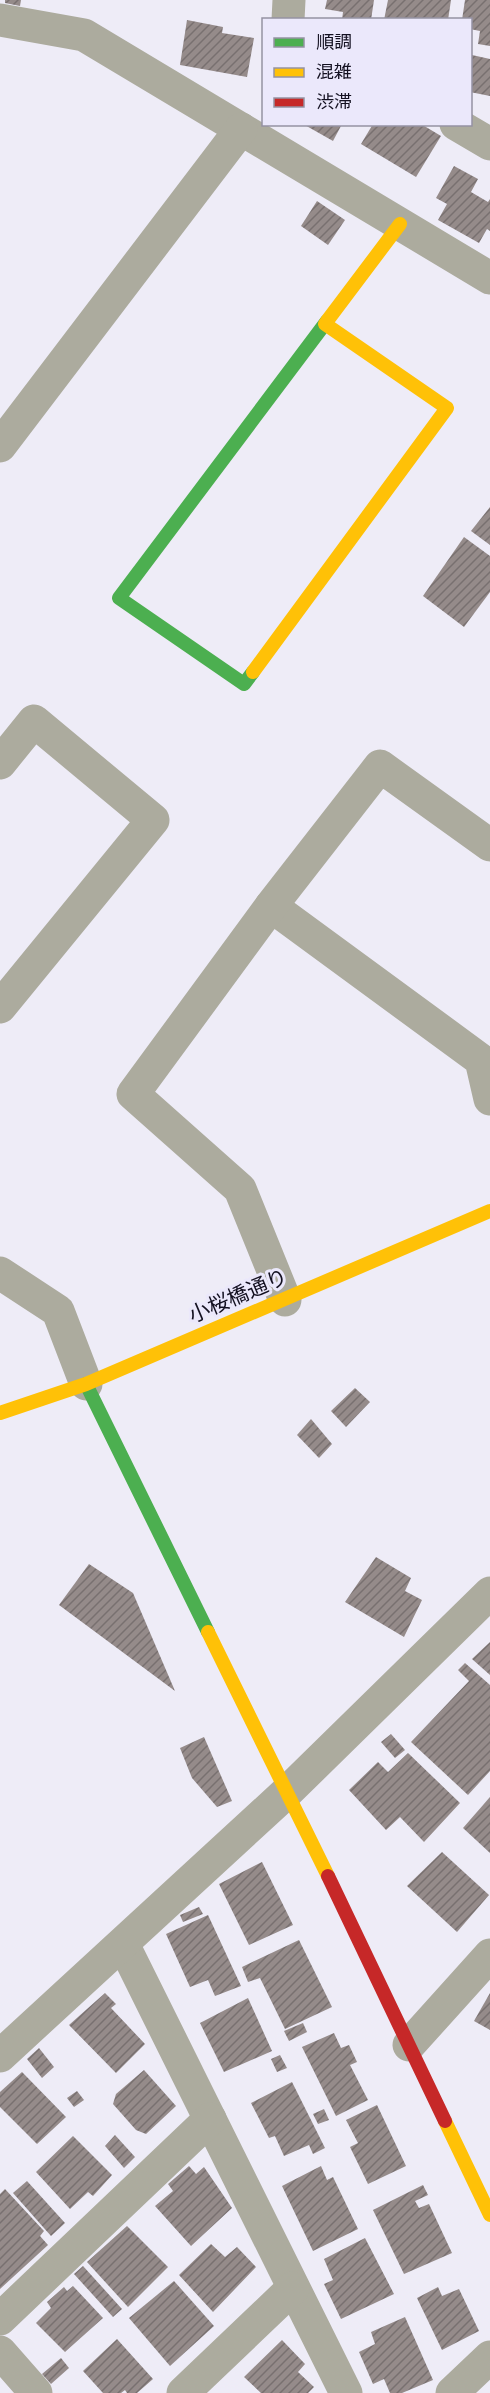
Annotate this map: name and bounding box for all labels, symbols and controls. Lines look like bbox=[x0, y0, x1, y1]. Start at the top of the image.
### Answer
legend bbox=[262, 18, 472, 126]
text: 順調 bbox=[316, 31, 352, 52]
text: 混雑 bbox=[316, 61, 352, 82]
text: 渋滞 bbox=[316, 91, 352, 112]
street label: 小桜橋通り bbox=[185, 1264, 291, 1328]

